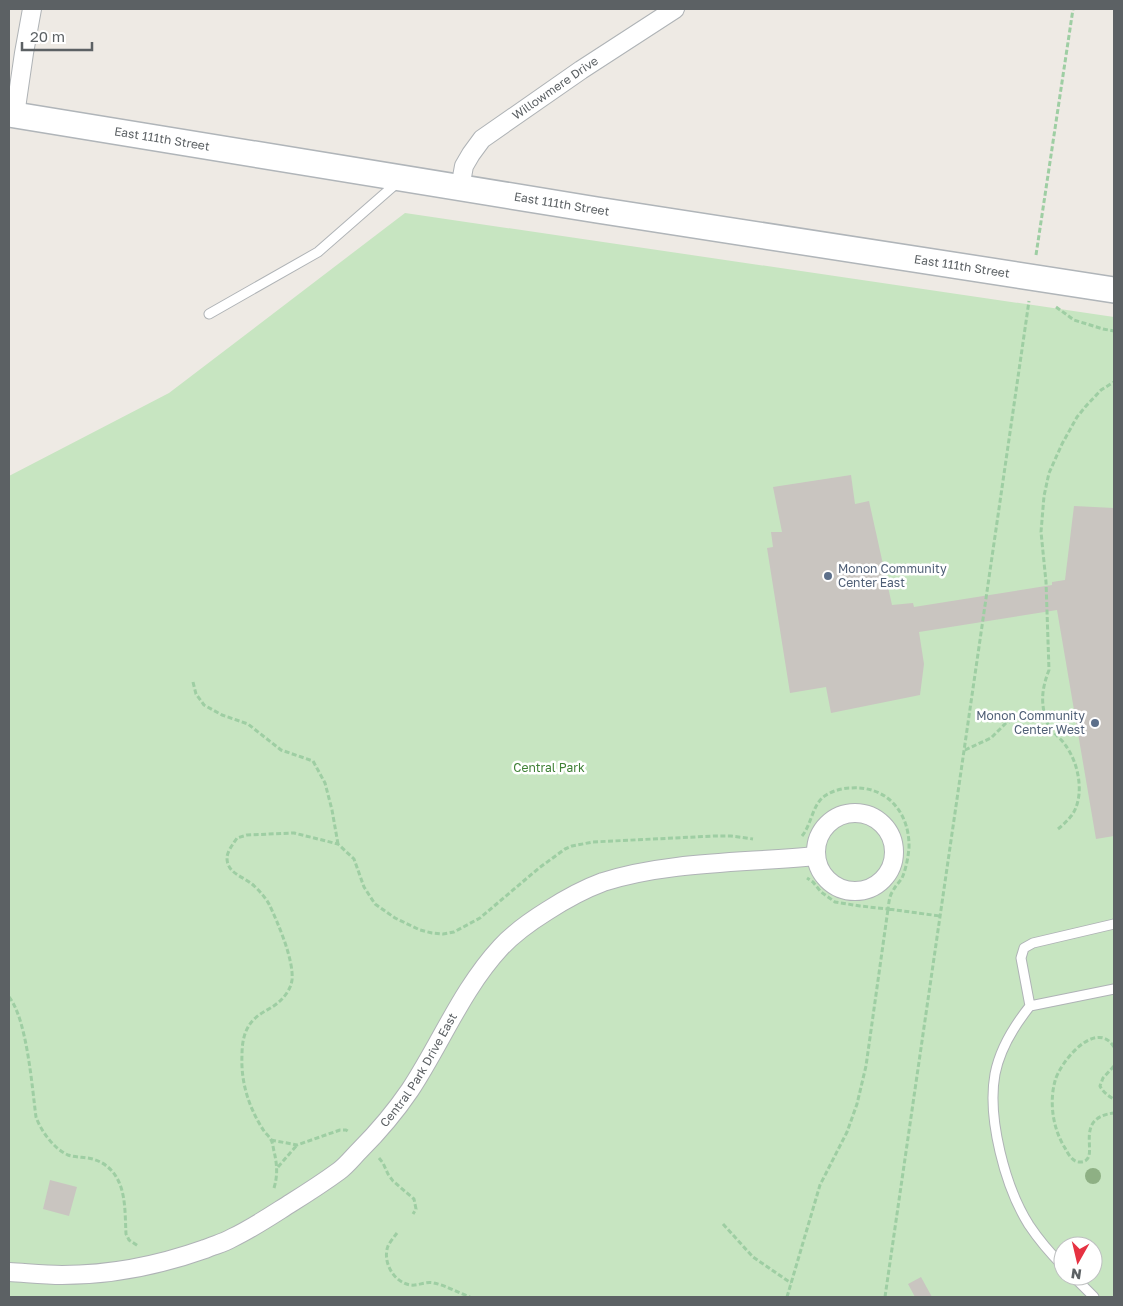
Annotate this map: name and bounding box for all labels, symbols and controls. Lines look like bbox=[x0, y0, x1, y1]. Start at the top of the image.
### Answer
scale bar bbox=[22, 20, 92, 52]
text: 20 m bbox=[30, 27, 65, 45]
street label: Willowmere Drive bbox=[509, 53, 601, 123]
street label: East 111th Street bbox=[113, 123, 211, 154]
street label: East 111th Street bbox=[513, 189, 611, 219]
street label: East 111th Street bbox=[913, 251, 1011, 281]
place label: Monon Community Center East bbox=[838, 561, 947, 590]
marker: Monon Community Center East bbox=[822, 570, 834, 582]
place label: Monon Community Center West bbox=[976, 708, 1085, 737]
marker: Monon Community Center West bbox=[1089, 717, 1101, 729]
park label: Central Park bbox=[513, 760, 585, 775]
street label: Central Park Drive East bbox=[377, 1010, 460, 1130]
north arrow bbox=[1053, 1236, 1103, 1286]
text: N bbox=[1070, 1265, 1083, 1284]

